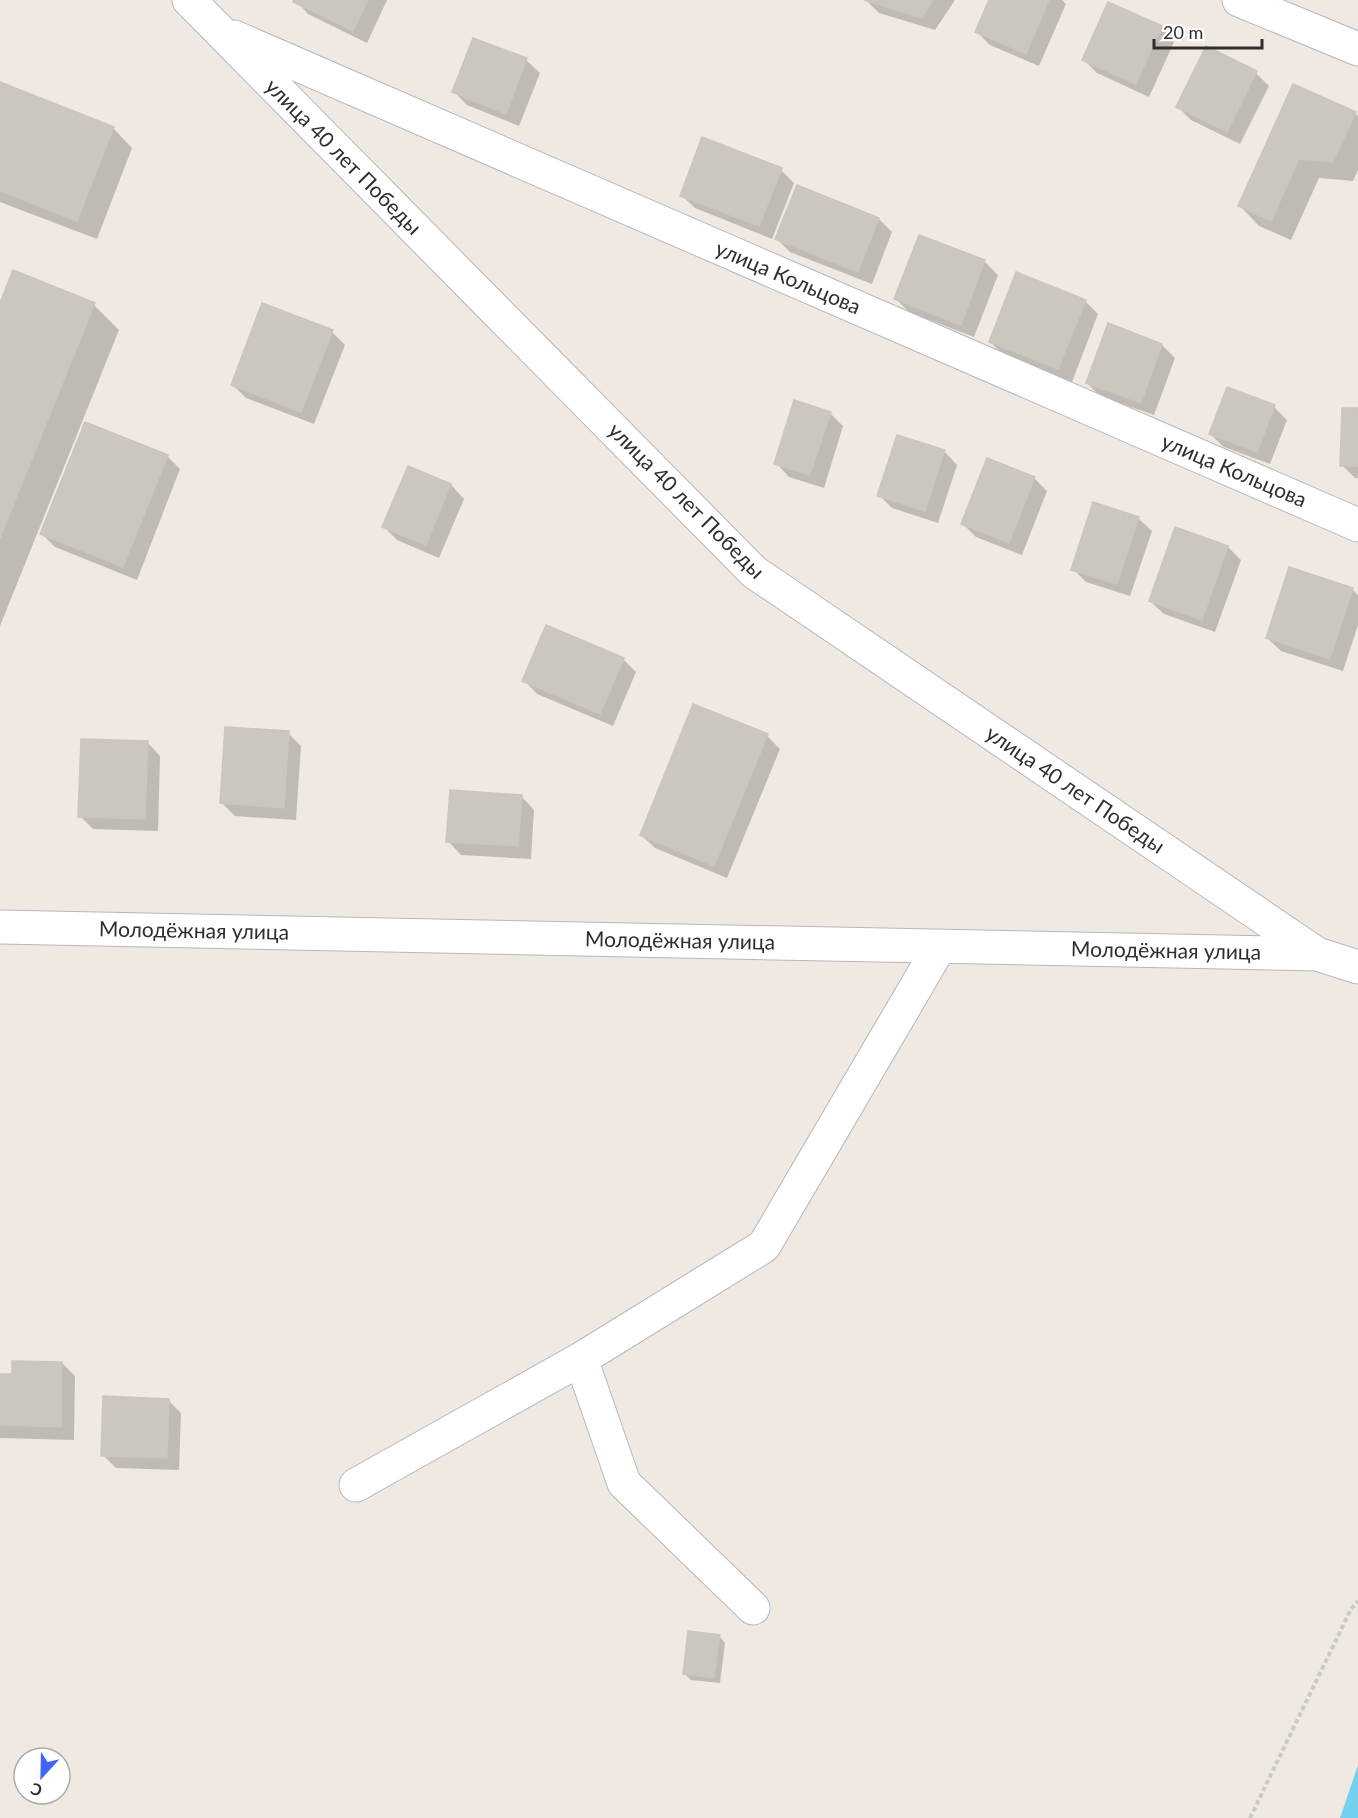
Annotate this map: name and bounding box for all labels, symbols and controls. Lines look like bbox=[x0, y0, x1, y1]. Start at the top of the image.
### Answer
scale bar bbox=[1154, 12, 1262, 50]
text: 20 m bbox=[1163, 21, 1203, 43]
street label: улица 40 лет Победы bbox=[261, 73, 427, 239]
street label: улица Кольцова bbox=[712, 235, 865, 318]
street label: улица 40 лет Победы bbox=[604, 417, 770, 583]
street label: улица Кольцова bbox=[1158, 428, 1311, 511]
street label: улица 40 лет Победы bbox=[982, 720, 1170, 858]
street label: Молодёжная улица bbox=[99, 915, 289, 944]
street label: Молодёжная улица bbox=[585, 925, 775, 954]
street label: Молодёжная улица bbox=[1071, 935, 1261, 964]
north arrow bbox=[12, 1746, 72, 1806]
text: С bbox=[27, 1779, 45, 1801]

